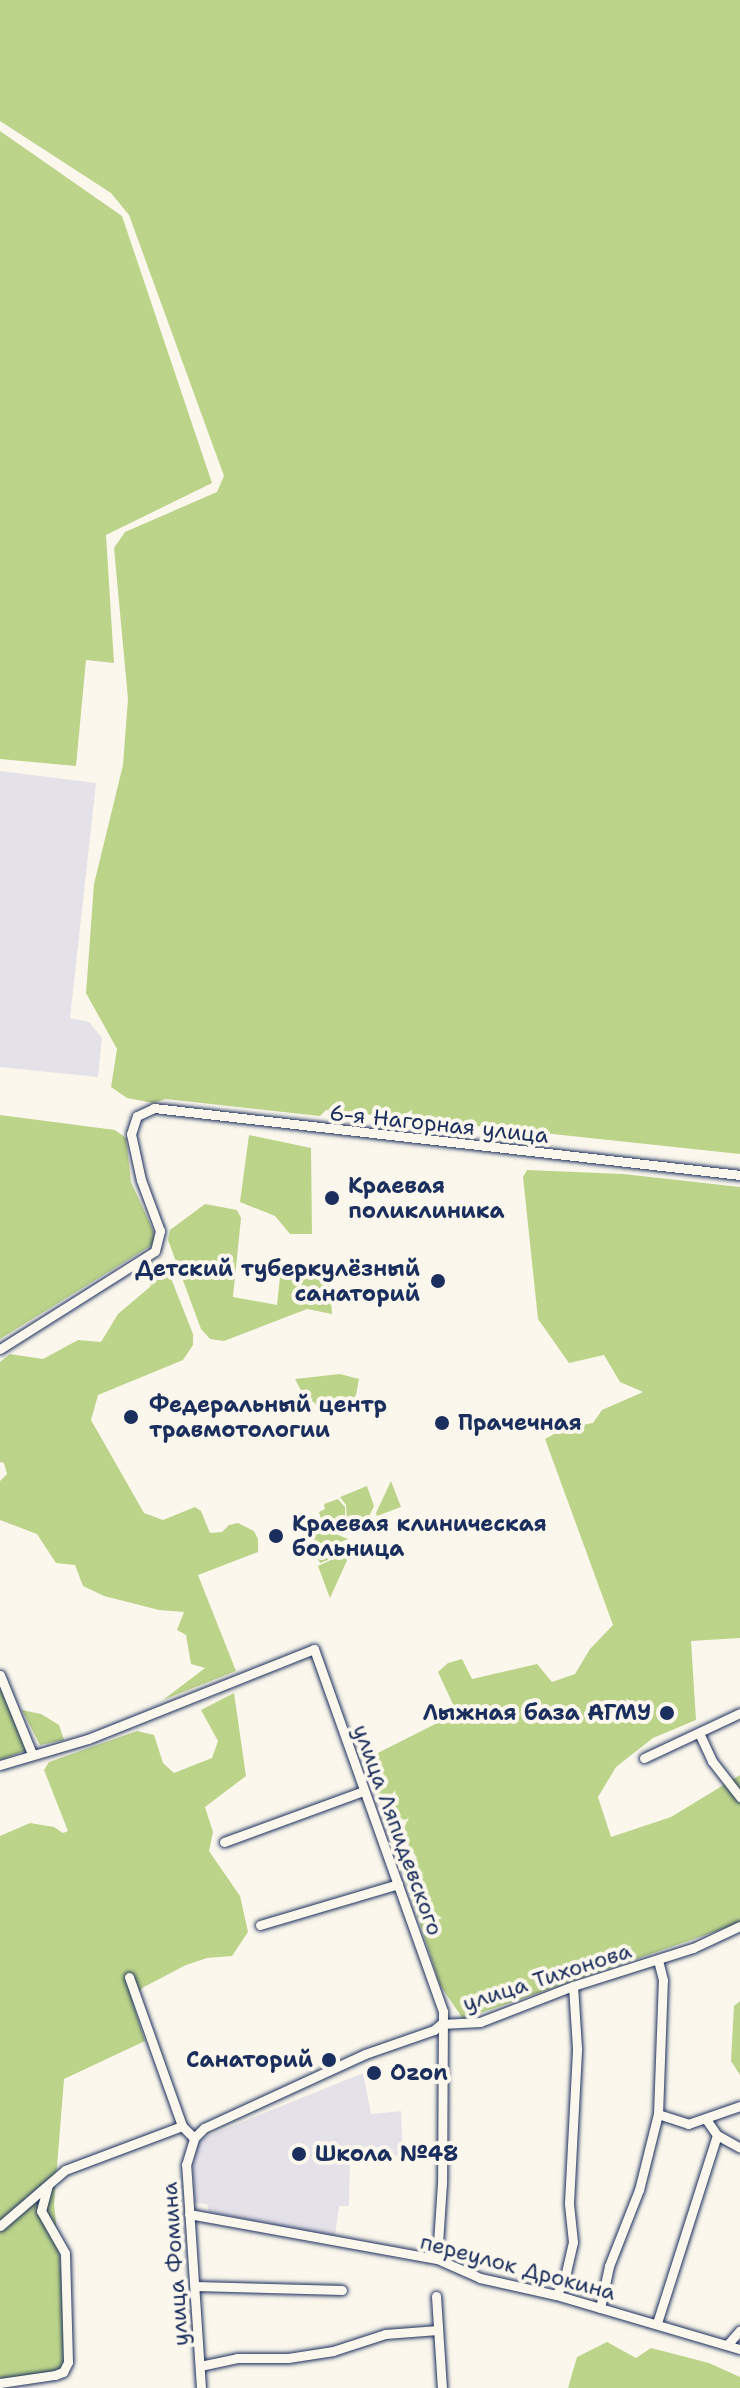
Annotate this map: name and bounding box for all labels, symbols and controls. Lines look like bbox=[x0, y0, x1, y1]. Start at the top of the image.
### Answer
street label: 6-я Нагорная улица bbox=[328, 1099, 550, 1149]
place label: Краевая поликлиника bbox=[348, 1172, 505, 1224]
marker: Краевая поликлиника bbox=[323, 1189, 341, 1207]
place label: Детский туберкулёзный санаторий bbox=[135, 1255, 420, 1306]
marker: Детский туберкулёзный санаторий bbox=[427, 1270, 449, 1292]
place label: Федеральный центр травмотологии bbox=[149, 1391, 387, 1442]
marker: Федеральный центр травмотологии bbox=[120, 1406, 142, 1428]
place label: Прачечная bbox=[458, 1410, 582, 1436]
marker: Прачечная bbox=[433, 1414, 451, 1432]
place label: Краевая клиническая больница bbox=[292, 1510, 547, 1562]
marker: Краевая клиническая больница bbox=[267, 1527, 285, 1545]
place label: Лыжная база АГМУ bbox=[423, 1700, 651, 1726]
marker: Лыжная база АГМУ bbox=[658, 1704, 676, 1722]
street label: улица Ляпидевского bbox=[348, 1721, 448, 1939]
street label: улица Тихонова bbox=[459, 1937, 635, 2017]
place label: Санаторий bbox=[186, 2047, 313, 2073]
marker: Санаторий bbox=[320, 2051, 338, 2069]
place label: Ozon bbox=[390, 2060, 448, 2086]
marker: Ozon bbox=[365, 2064, 383, 2082]
place label: Школа №48 bbox=[315, 2141, 458, 2167]
marker: Школа №48 bbox=[290, 2145, 308, 2163]
street label: улица Фомина bbox=[156, 2181, 194, 2347]
street label: переулок Дрокина bbox=[417, 2228, 619, 2306]

